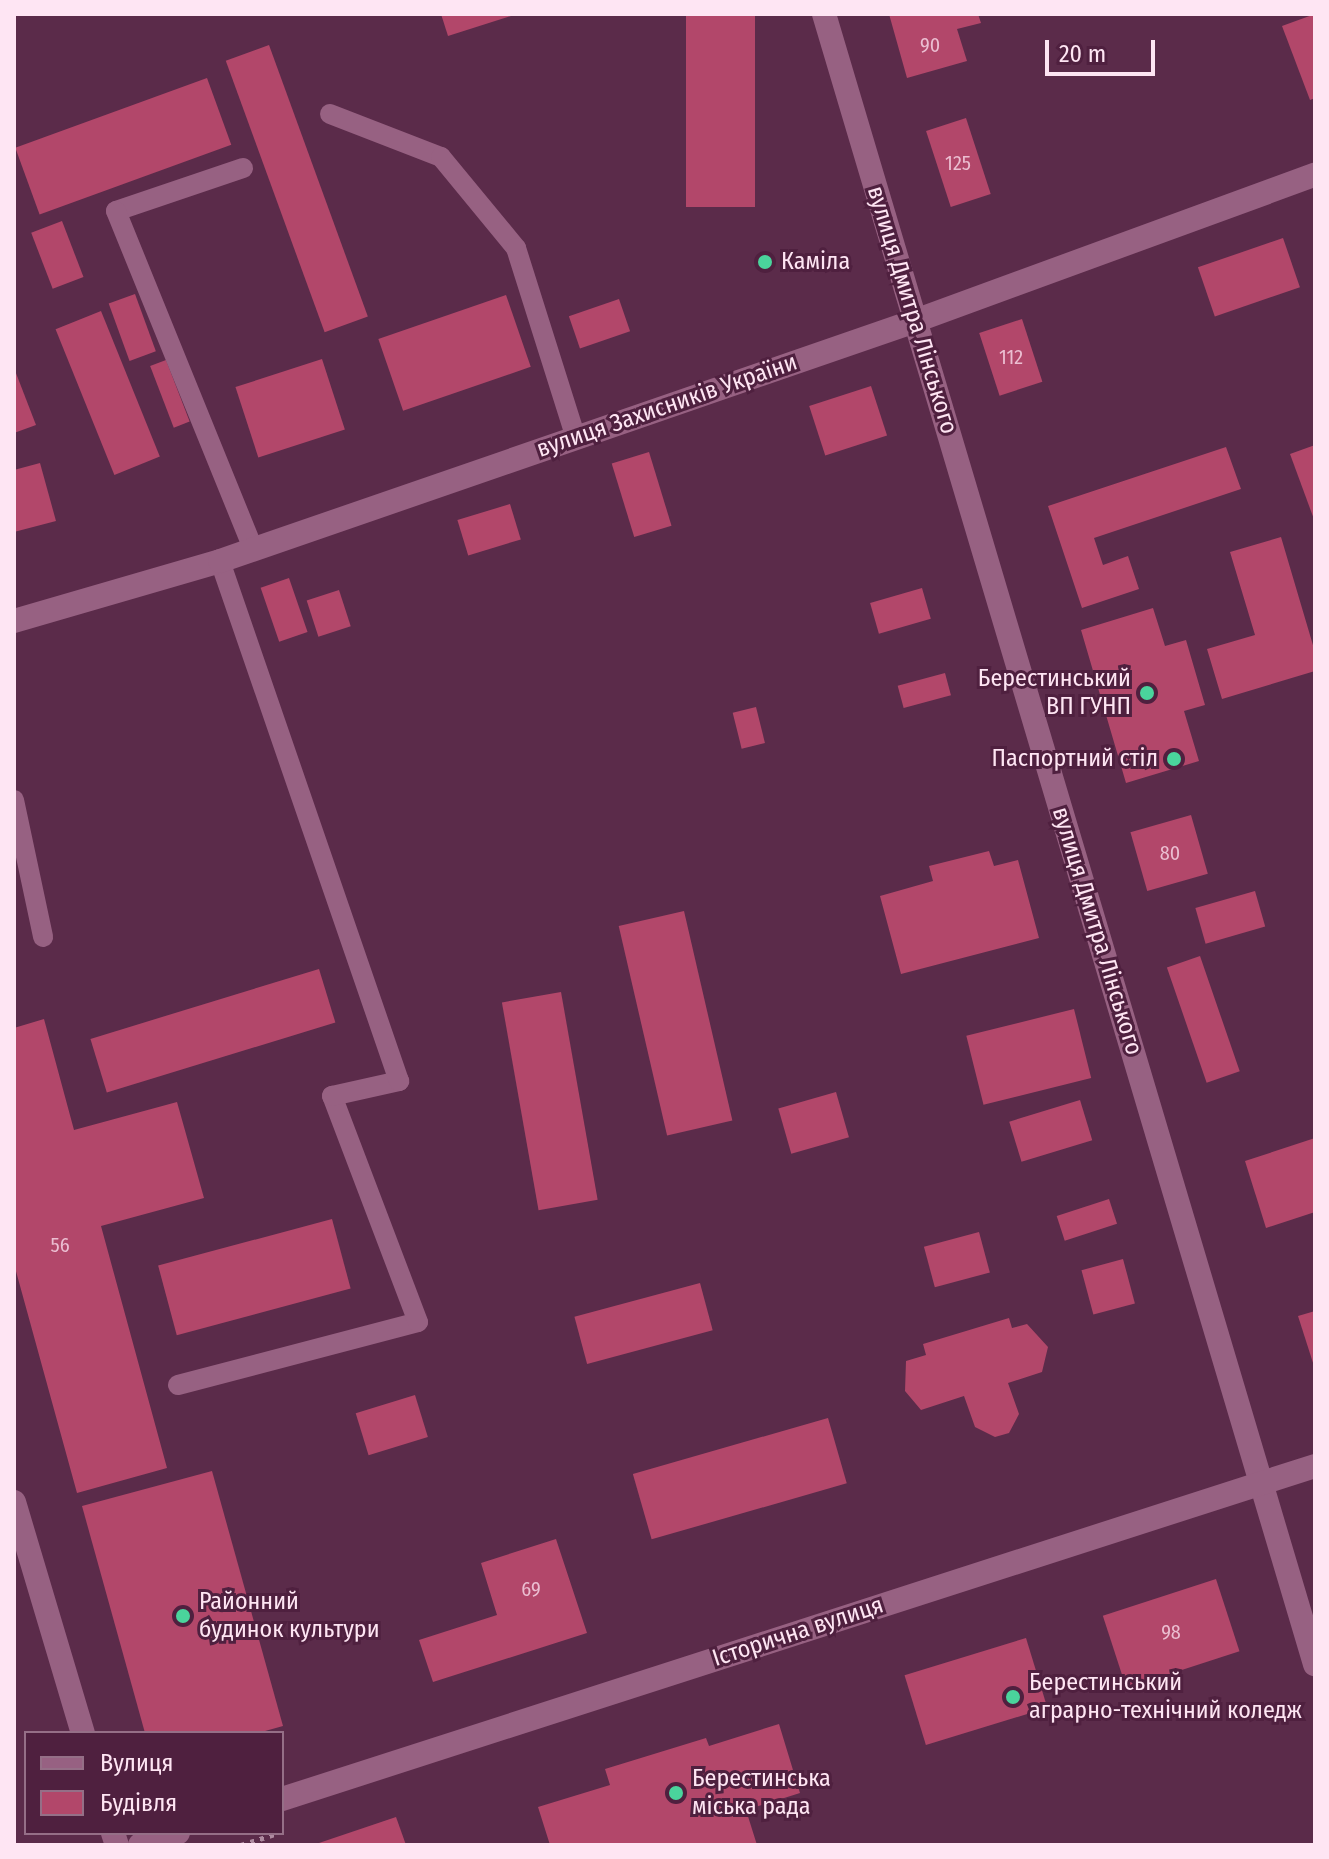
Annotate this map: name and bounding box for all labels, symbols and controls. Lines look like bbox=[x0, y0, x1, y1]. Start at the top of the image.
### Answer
scale bar bbox=[1049, 24, 1159, 74]
house number: 90 bbox=[920, 33, 940, 57]
text: 20 m bbox=[1059, 40, 1106, 68]
house number: 125 bbox=[945, 151, 971, 175]
street label: вулиця Дмитра Лінського bbox=[861, 183, 963, 437]
place label: Каміла bbox=[781, 248, 850, 276]
marker: Каміла bbox=[756, 253, 774, 271]
house number: 112 bbox=[999, 345, 1023, 369]
street label: вулиця Захисників України bbox=[533, 348, 801, 464]
place label: Берестинський ВП ГУНП bbox=[978, 665, 1131, 721]
marker: Берестинський ВП ГУНП bbox=[1138, 684, 1156, 702]
place label: Паспортний стіл bbox=[992, 745, 1158, 773]
marker: Паспортний стіл bbox=[1165, 750, 1183, 768]
street label: вулиця Дмитра Лінського bbox=[1046, 804, 1148, 1058]
house number: 80 bbox=[1160, 841, 1180, 865]
house number: 56 bbox=[50, 1233, 70, 1257]
house number: 69 bbox=[521, 1577, 541, 1601]
place label: Районний будинок культури bbox=[199, 1588, 380, 1644]
street label: Історична вулиця bbox=[709, 1591, 887, 1673]
marker: Районний будинок культури bbox=[174, 1607, 192, 1625]
house number: 98 bbox=[1161, 1620, 1181, 1644]
place label: Берестинський аграрно-технічний коледж bbox=[1029, 1669, 1302, 1725]
marker: Берестинський аграрно-технічний коледж bbox=[1004, 1688, 1022, 1706]
legend bbox=[24, 1731, 284, 1835]
text: Вулиця bbox=[100, 1749, 173, 1777]
place label: Берестинська міська рада bbox=[692, 1765, 831, 1821]
marker: Берестинська міська рада bbox=[667, 1784, 685, 1802]
text: Будівля bbox=[100, 1789, 177, 1817]

